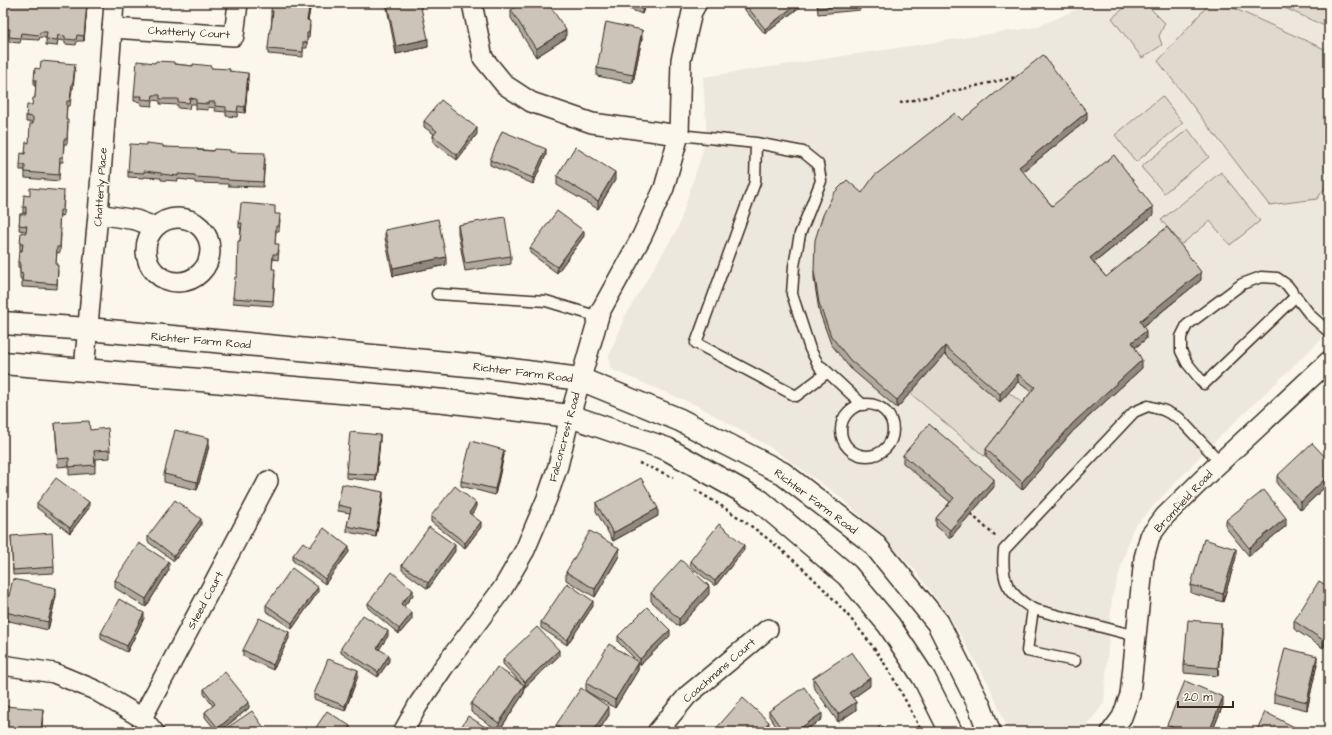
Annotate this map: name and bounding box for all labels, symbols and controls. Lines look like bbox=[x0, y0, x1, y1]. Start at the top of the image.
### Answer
street label: Chatterly Court bbox=[148, 23, 231, 43]
street label: Chatterly Place bbox=[90, 147, 112, 227]
street label: Richter Farm Road bbox=[150, 329, 252, 352]
street label: Richter Farm Road bbox=[472, 359, 574, 386]
street label: Falconcrest Road bbox=[545, 390, 584, 484]
street label: Richter Farm Road bbox=[771, 465, 861, 538]
street label: Bromfield Road bbox=[1151, 467, 1216, 536]
street label: Steed Court bbox=[184, 568, 227, 632]
street label: Coachmans Court bbox=[680, 634, 759, 706]
scale bar bbox=[1178, 683, 1233, 709]
text: 20 m bbox=[1184, 689, 1213, 706]

